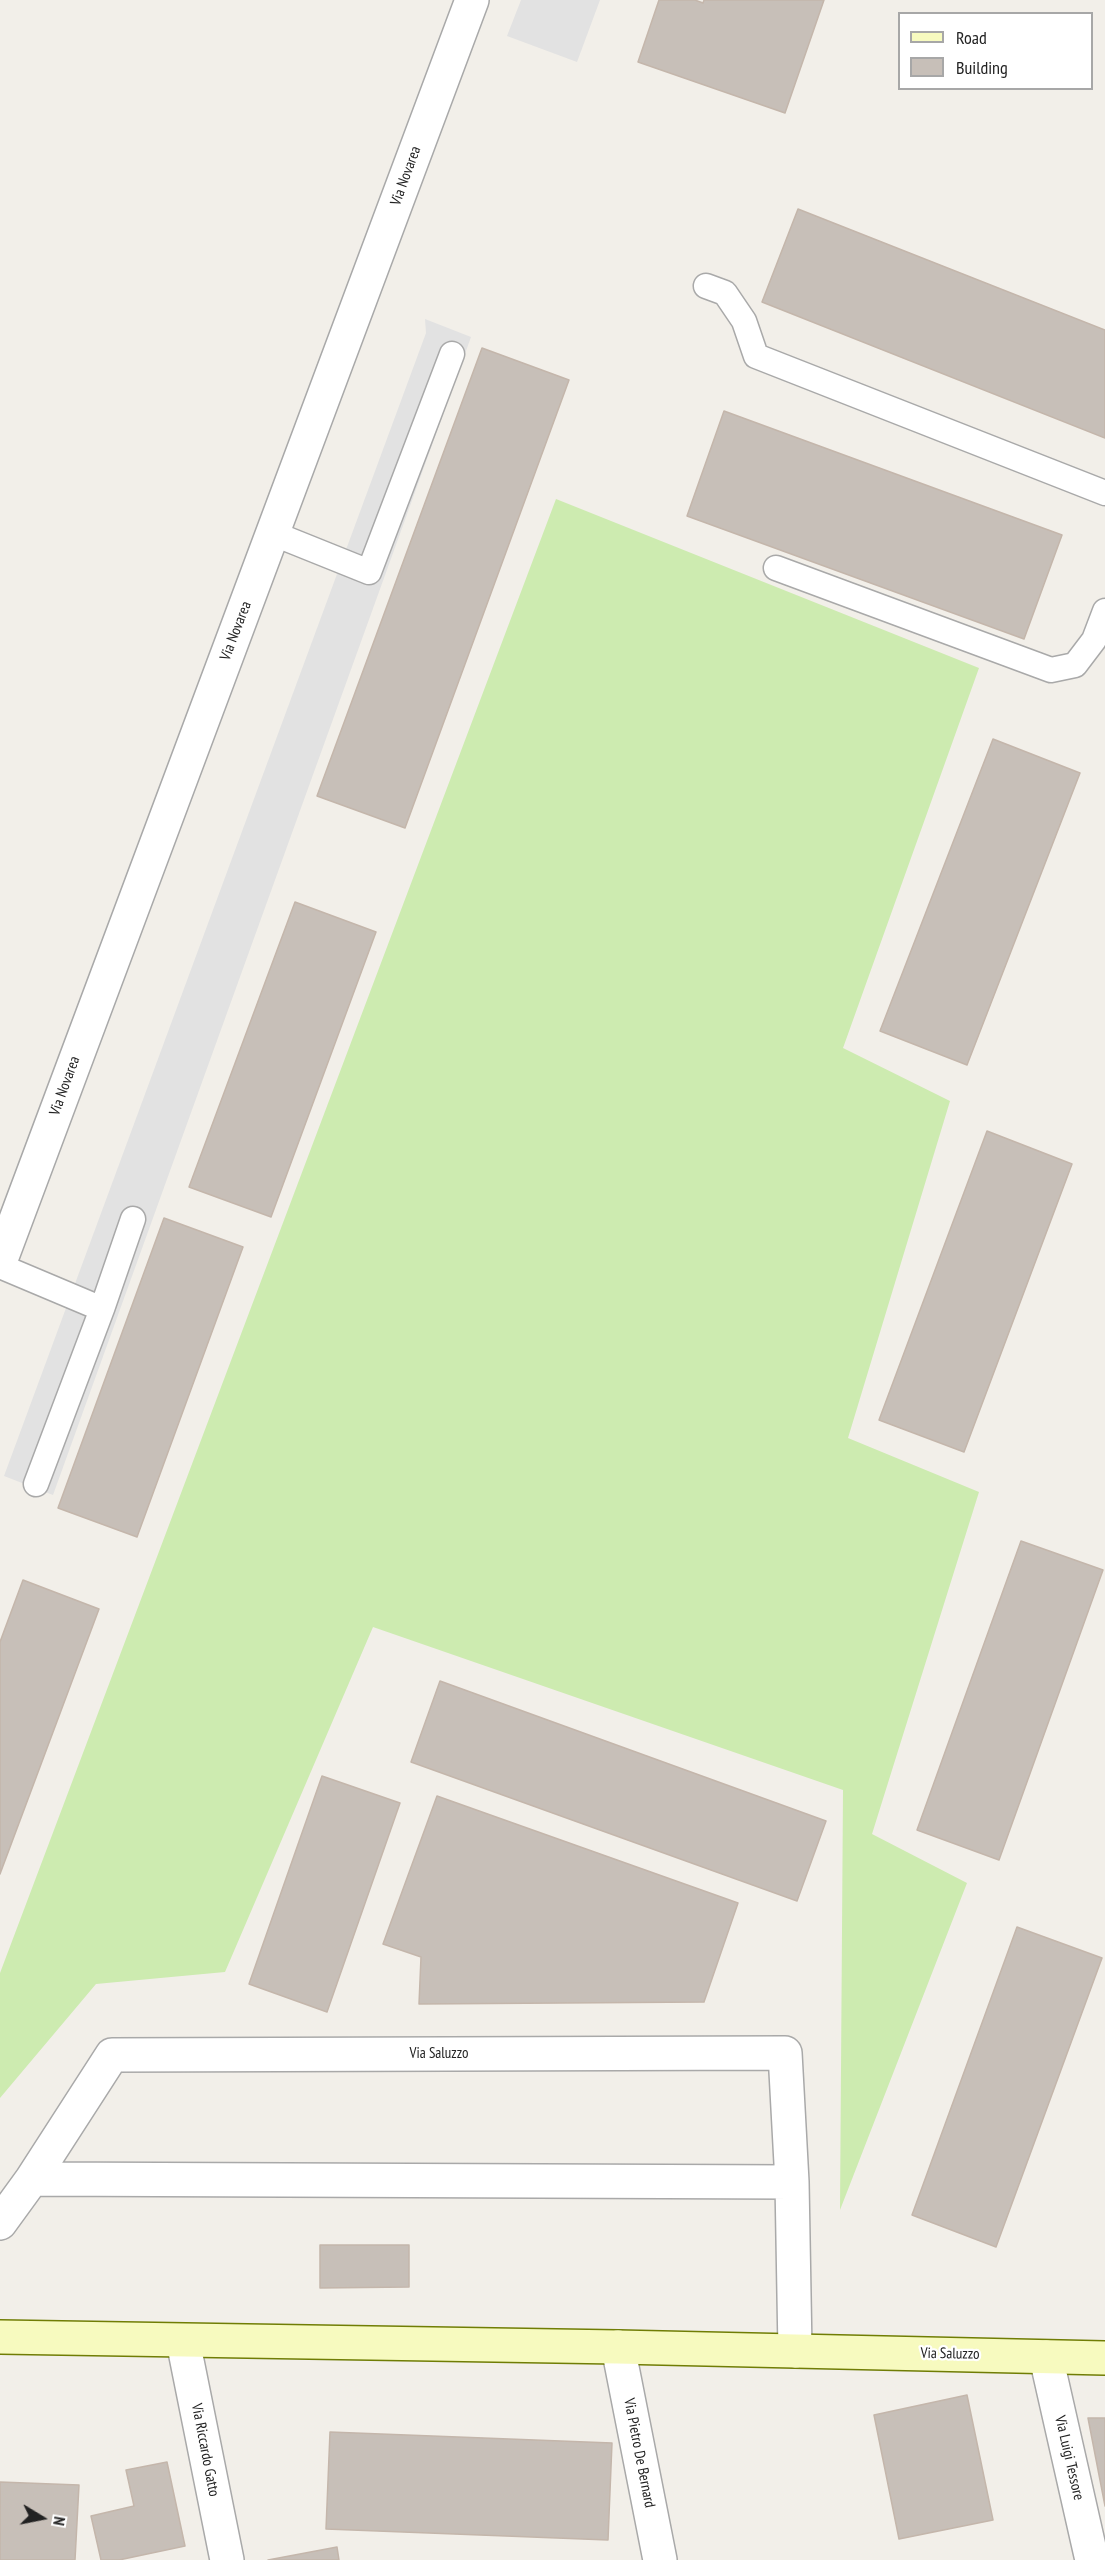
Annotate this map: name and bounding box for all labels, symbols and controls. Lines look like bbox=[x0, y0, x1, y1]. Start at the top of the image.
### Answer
legend bbox=[898, 12, 1093, 90]
text: Road bbox=[956, 26, 987, 49]
text: Building bbox=[956, 56, 1008, 79]
street label: Via Novarea bbox=[387, 144, 425, 208]
street label: Via Novarea bbox=[217, 599, 255, 663]
street label: Via Novarea bbox=[46, 1054, 84, 1118]
street label: Via Saluzzo bbox=[410, 2045, 468, 2063]
street label: Via Saluzzo bbox=[920, 2344, 980, 2364]
street label: Via Pietro De Bernard bbox=[620, 2397, 658, 2509]
street label: Via Riccardo Gatto bbox=[187, 2402, 223, 2498]
street label: Via Luigi Tessore bbox=[1051, 2414, 1087, 2502]
north arrow bbox=[12, 2488, 72, 2548]
text: N bbox=[49, 2515, 70, 2527]

